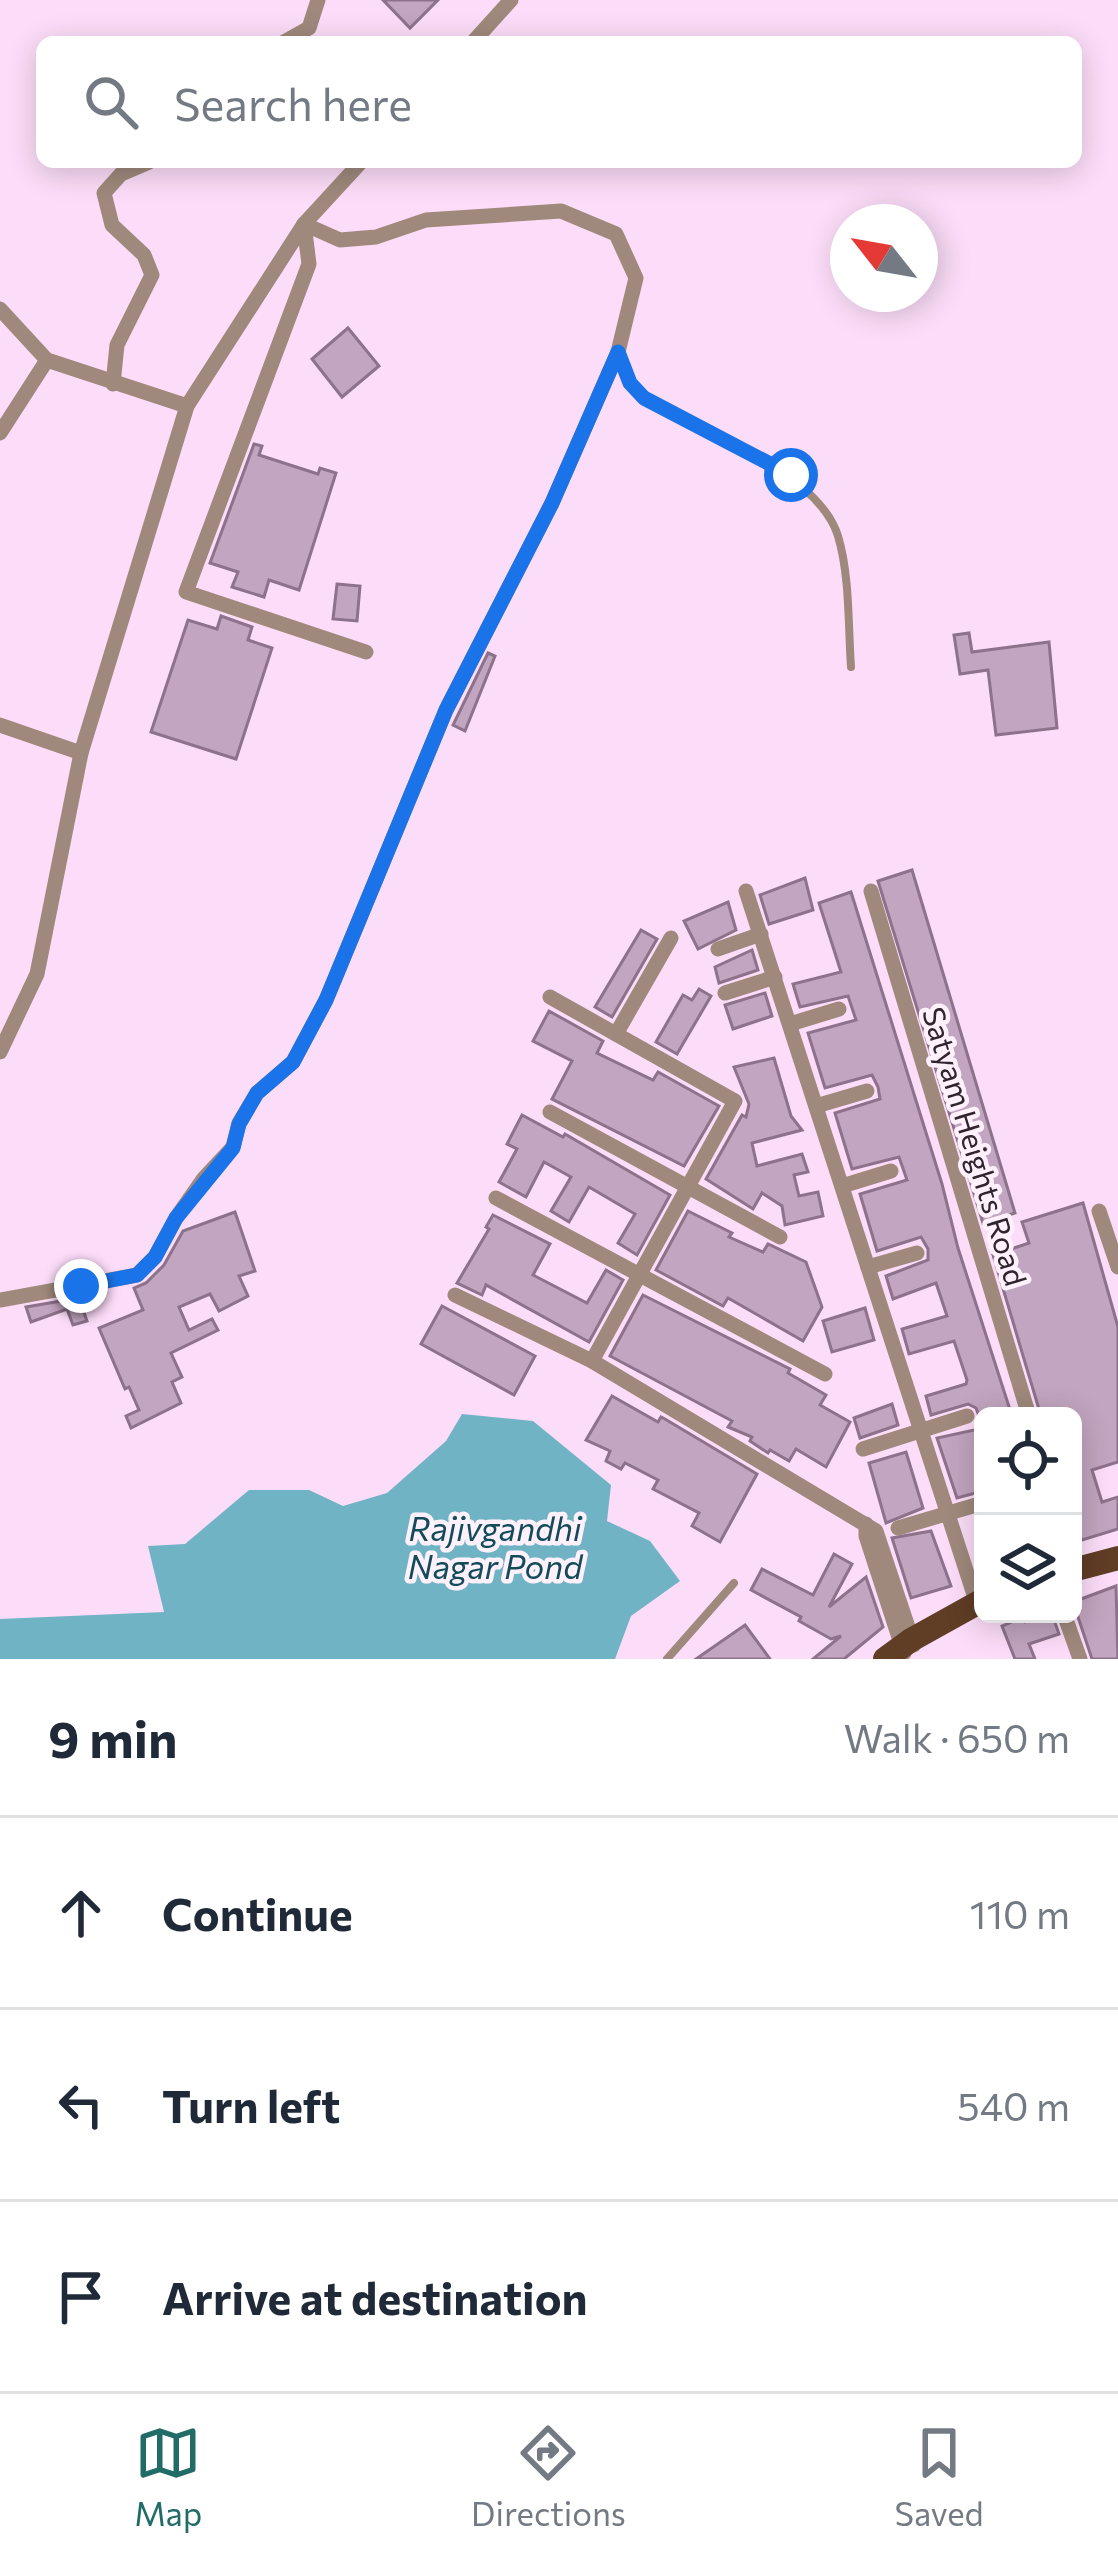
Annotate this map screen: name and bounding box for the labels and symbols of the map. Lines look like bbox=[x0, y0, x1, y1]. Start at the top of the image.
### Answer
north arrow bbox=[830, 204, 938, 312]
route start bbox=[764, 448, 818, 502]
street label: Satyam Heights Road bbox=[916, 1002, 1036, 1290]
route end bbox=[54, 1259, 108, 1313]
water label: Rajivgandhi Nagar Pond bbox=[408, 1507, 584, 1586]

